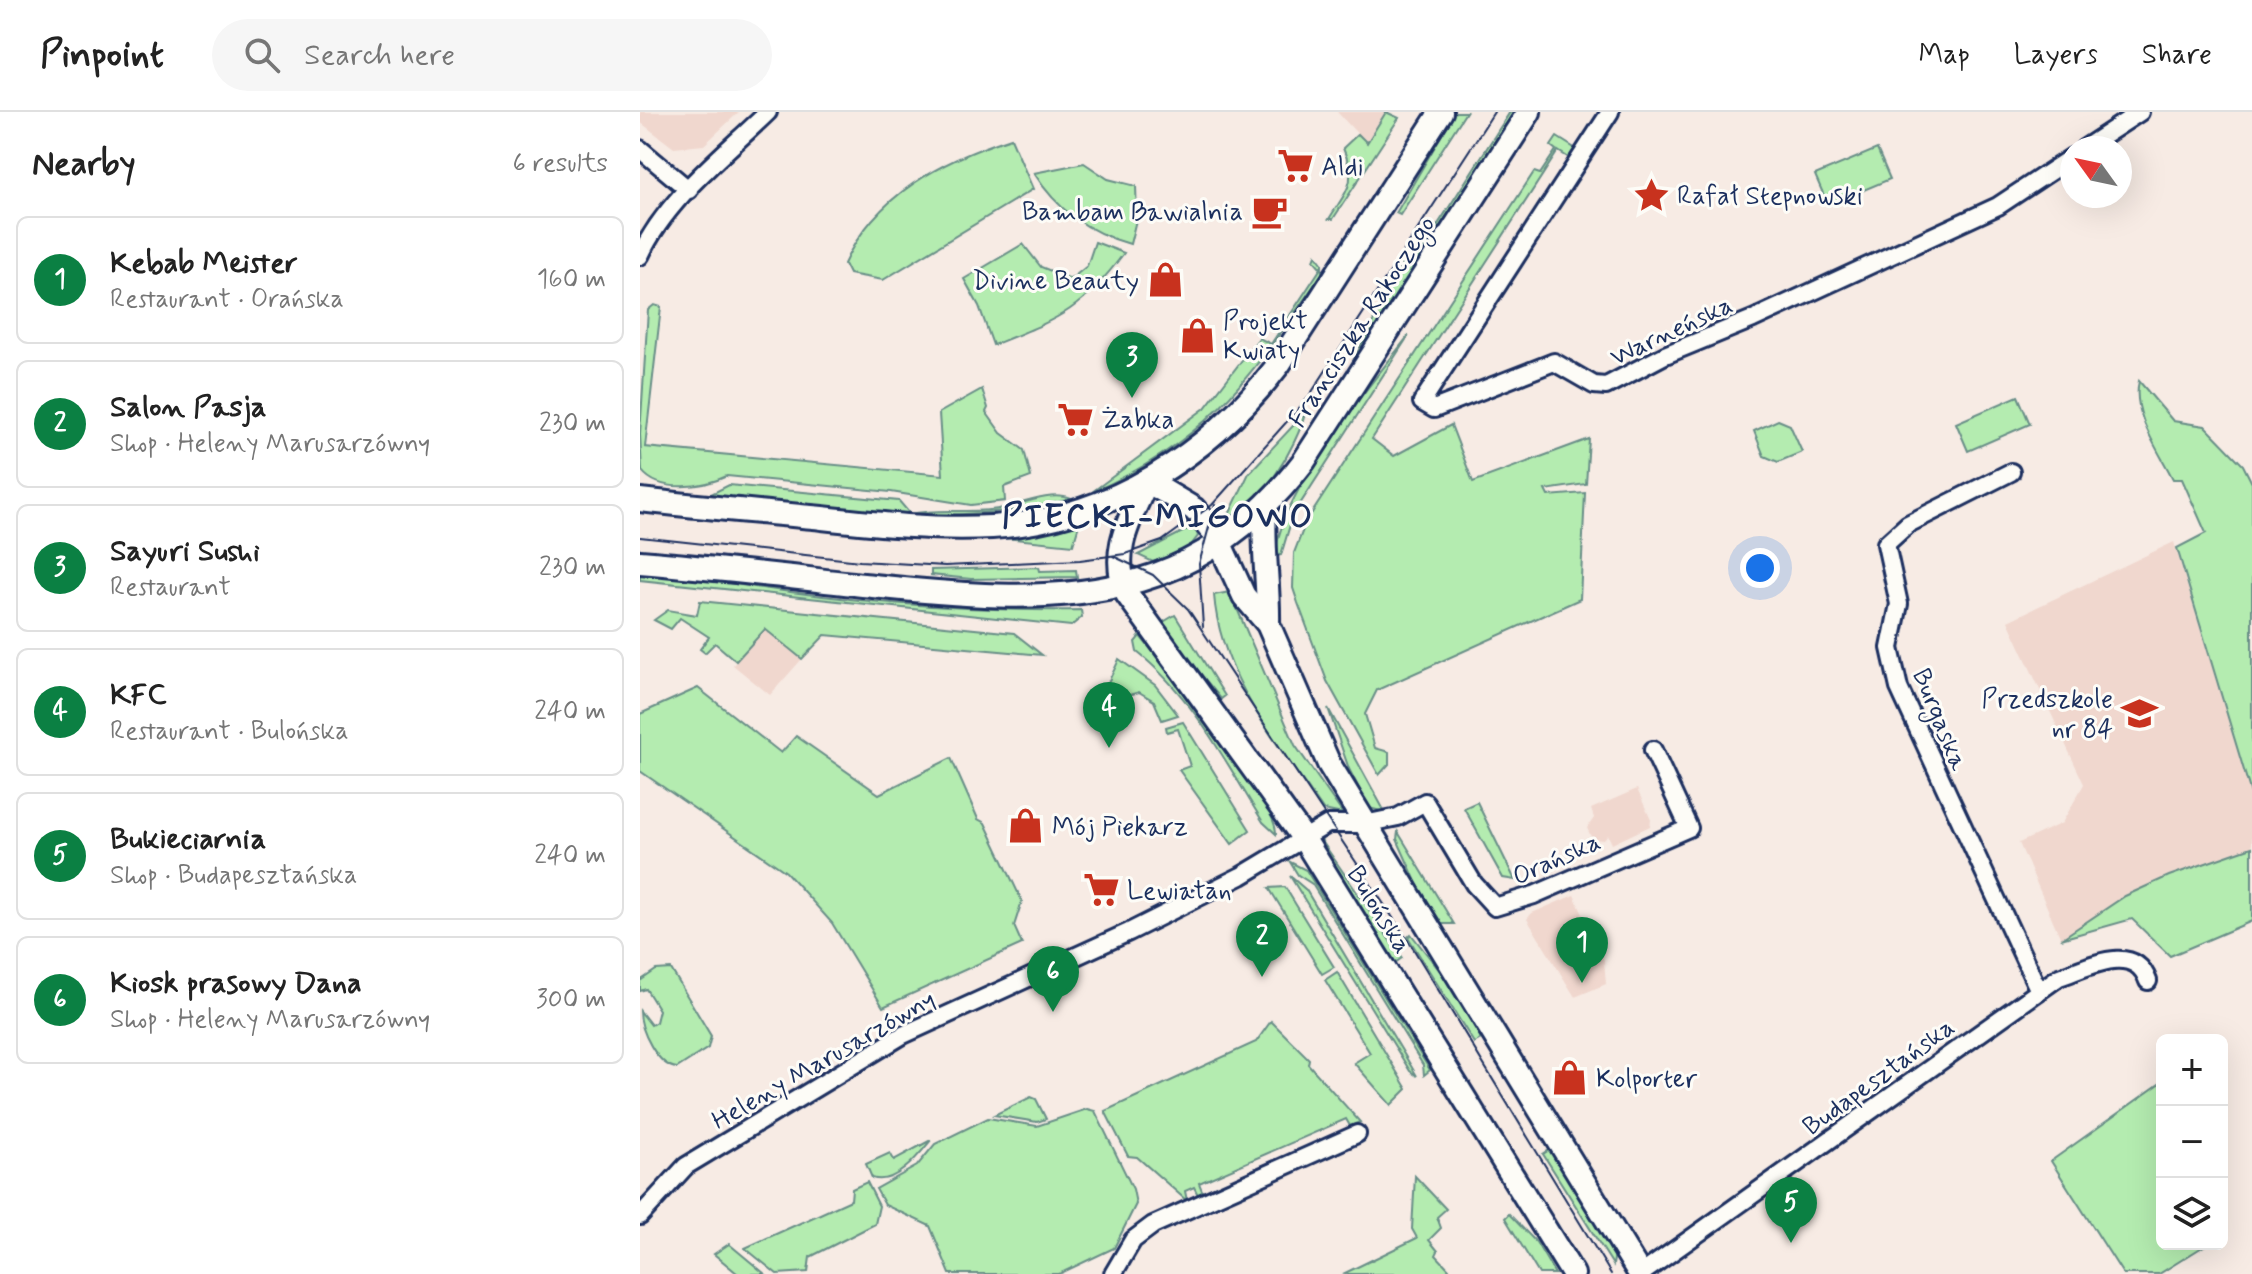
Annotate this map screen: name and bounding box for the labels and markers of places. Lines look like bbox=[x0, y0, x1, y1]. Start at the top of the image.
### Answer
supermarket icon: Aldi bbox=[1276, 147, 1314, 185]
place label: Aldi bbox=[1321, 151, 1364, 185]
place icon: Rafał Stepnowski bbox=[1632, 176, 1670, 214]
place label: Rafał Stepnowski bbox=[1677, 180, 1863, 214]
cafe icon: Bambam Bawialnia bbox=[1250, 192, 1288, 230]
place label: Bambam Bawialnia bbox=[1022, 196, 1243, 230]
shop icon: Divine Beauty bbox=[1146, 261, 1184, 299]
place label: Divine Beauty bbox=[972, 265, 1139, 299]
place label: Projekt Kwiaty bbox=[1223, 305, 1308, 369]
shop icon: Projekt Kwiaty bbox=[1178, 316, 1216, 354]
pin: 3 bbox=[1106, 332, 1158, 398]
supermarket icon: Żabka bbox=[1056, 400, 1094, 438]
place label: Żabka bbox=[1101, 404, 1174, 438]
pin: 4 bbox=[1083, 682, 1135, 748]
place label: Przedszkole nr 84 bbox=[1982, 683, 2113, 747]
school or university icon: Przedszkole nr 84 bbox=[2120, 694, 2158, 732]
shop icon: Mój Piekarz bbox=[1007, 807, 1045, 845]
place label: Mój Piekarz bbox=[1052, 811, 1188, 845]
supermarket icon: Lewiatan bbox=[1082, 871, 1120, 909]
place label: Lewiatan bbox=[1127, 875, 1232, 909]
pin: 2 bbox=[1236, 911, 1288, 977]
pin: 1 bbox=[1556, 917, 1608, 983]
pin: 6 bbox=[1027, 946, 1079, 1012]
shop icon: Kolporter bbox=[1551, 1059, 1589, 1097]
place label: Kolporter bbox=[1596, 1063, 1698, 1097]
pin: 5 bbox=[1765, 1177, 1817, 1243]

